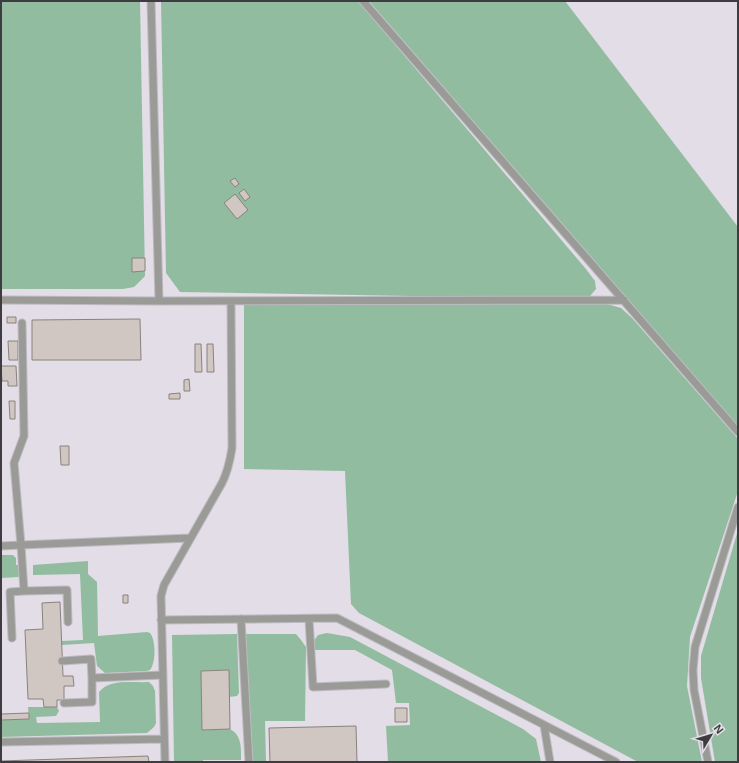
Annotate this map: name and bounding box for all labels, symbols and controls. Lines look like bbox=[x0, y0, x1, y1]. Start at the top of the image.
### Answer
north arrow bbox=[691, 715, 731, 755]
text: N bbox=[712, 722, 726, 736]

